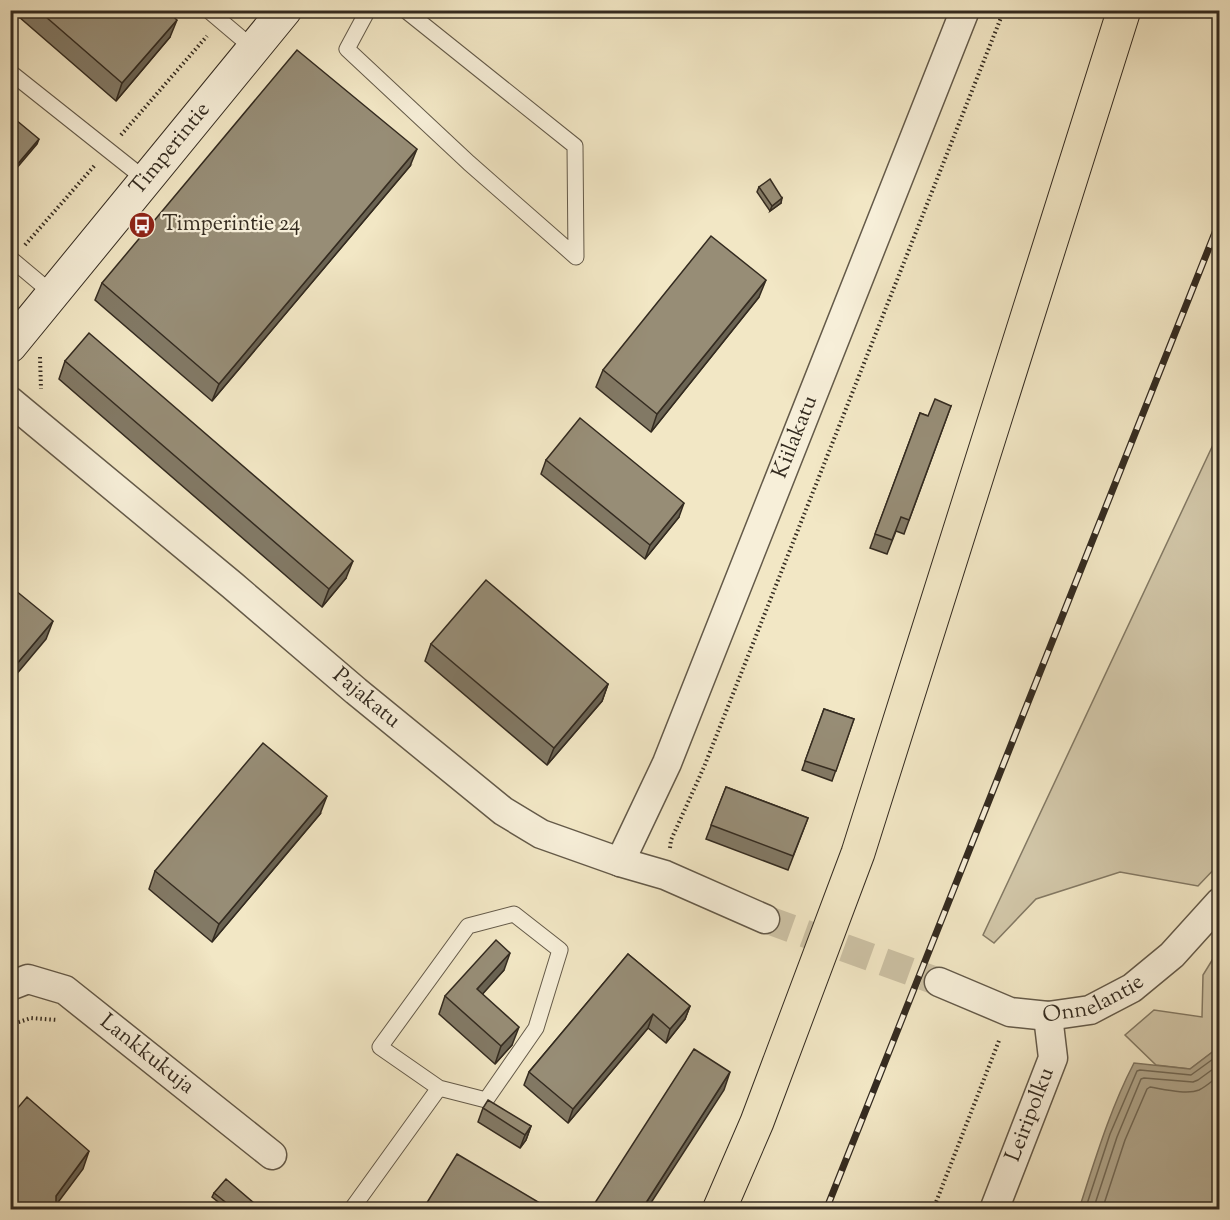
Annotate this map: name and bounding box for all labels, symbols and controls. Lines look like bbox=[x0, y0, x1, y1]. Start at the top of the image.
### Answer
street label: Timperintie bbox=[123, 96, 219, 203]
place label: Timperintie 24 bbox=[162, 209, 300, 241]
bus stop icon: Timperintie 24 bbox=[127, 210, 157, 240]
street label: Kiilakatu bbox=[765, 391, 827, 483]
street label: Pajakatu bbox=[325, 661, 407, 737]
street label: Onnelantie bbox=[1041, 968, 1152, 1033]
street label: Lankkukuja bbox=[92, 1007, 201, 1103]
street label: Leiripolku bbox=[998, 1063, 1064, 1167]

